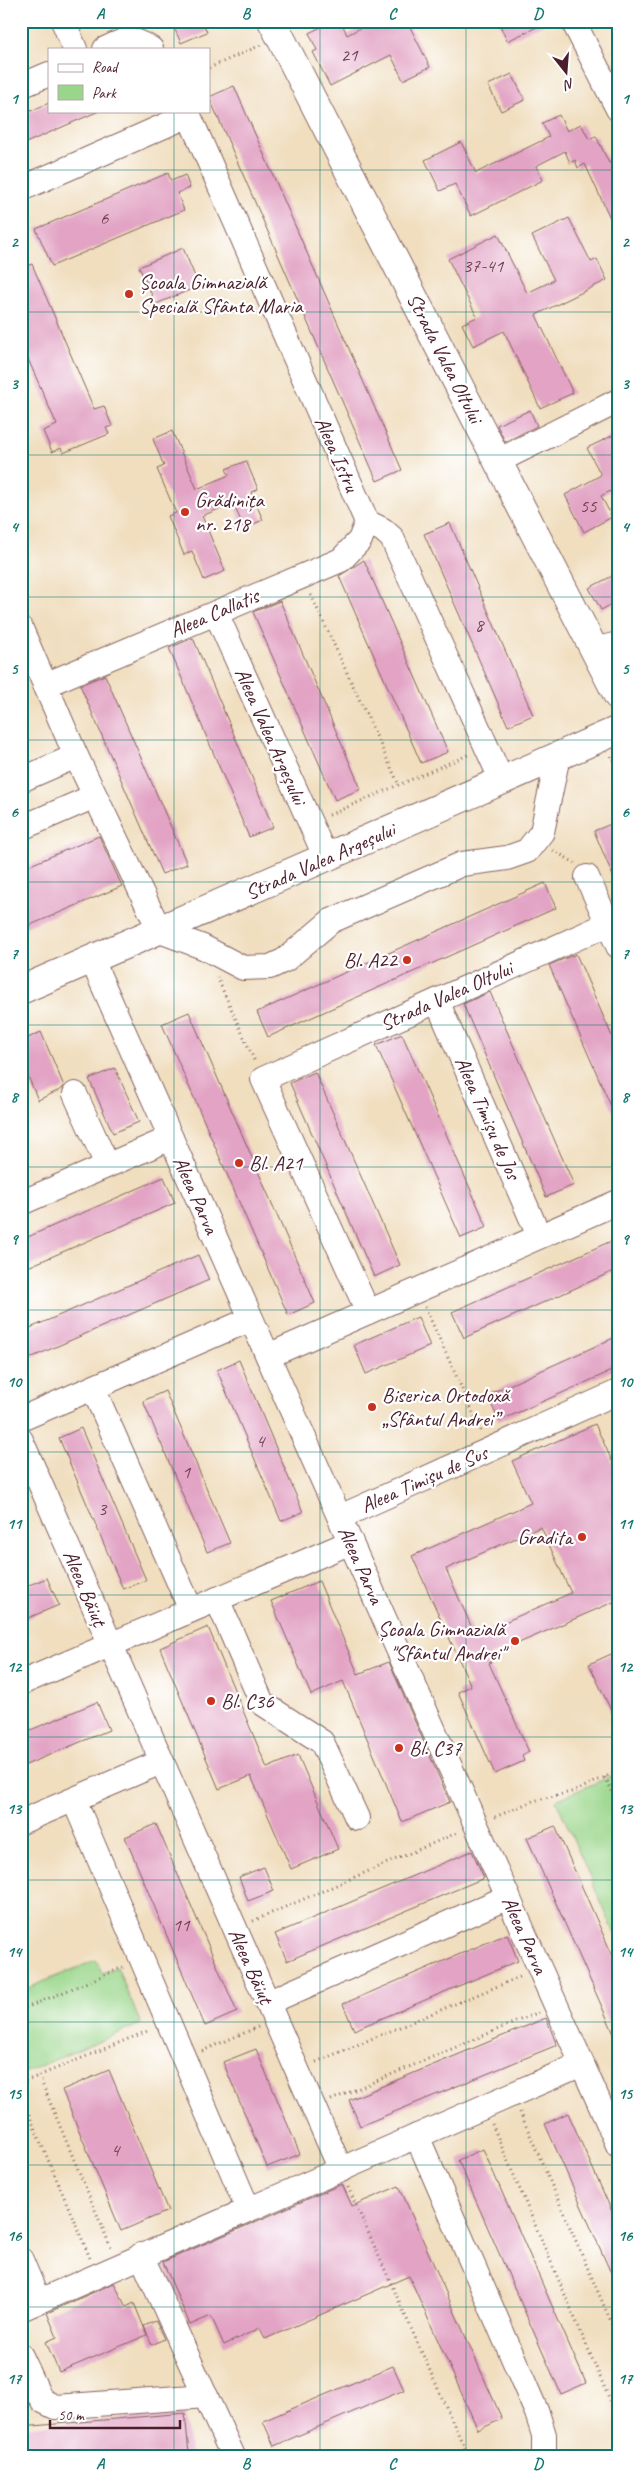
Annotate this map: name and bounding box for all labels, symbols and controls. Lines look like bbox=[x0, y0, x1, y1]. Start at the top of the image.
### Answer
text: A bbox=[96, 4, 106, 24]
text: B bbox=[242, 4, 252, 24]
text: C bbox=[388, 4, 398, 24]
text: D bbox=[533, 4, 544, 24]
house number: 21 bbox=[340, 43, 359, 67]
legend bbox=[48, 48, 210, 112]
north arrow bbox=[542, 48, 592, 98]
text: Road bbox=[92, 58, 119, 77]
text: N bbox=[561, 75, 576, 94]
text: Park bbox=[92, 84, 117, 103]
text: 1 bbox=[10, 89, 19, 109]
text: 1 bbox=[621, 89, 630, 109]
house number: 6 bbox=[100, 206, 110, 230]
text: 2 bbox=[10, 232, 19, 252]
text: 2 bbox=[621, 232, 630, 252]
house number: 37-41 bbox=[463, 254, 505, 278]
place label: Școala Gimnazială Specială Sfânta Maria bbox=[139, 269, 304, 319]
marker: Școala Gimnazială Specială Sfânta Maria bbox=[123, 288, 135, 300]
street label: Strada Valea Oltului bbox=[401, 289, 490, 430]
text: 3 bbox=[10, 374, 19, 394]
text: 3 bbox=[621, 374, 630, 394]
street label: Aleea Istru bbox=[309, 412, 365, 497]
place label: Grădinița nr. 218 bbox=[195, 487, 265, 537]
house number: 55 bbox=[579, 494, 598, 518]
marker: Grădinița nr. 218 bbox=[179, 506, 191, 518]
text: 4 bbox=[10, 517, 19, 537]
text: 4 bbox=[621, 517, 630, 537]
street label: Aleea Callatis bbox=[166, 582, 264, 643]
house number: 8 bbox=[475, 613, 486, 637]
text: 5 bbox=[11, 659, 20, 679]
text: 5 bbox=[622, 659, 631, 679]
street label: Aleea Valea Argeșului bbox=[229, 664, 314, 811]
text: 6 bbox=[10, 802, 19, 822]
text: 6 bbox=[621, 802, 630, 822]
street label: Strada Valea Argeșului bbox=[241, 815, 402, 906]
text: 7 bbox=[10, 944, 19, 964]
text: 7 bbox=[621, 944, 630, 964]
place label: Bl. A22 bbox=[344, 947, 399, 973]
street label: Strada Valea Oltului bbox=[376, 954, 519, 1037]
marker: Bl. A22 bbox=[401, 954, 413, 966]
street label: Aleea Timișu de Jos bbox=[449, 1052, 527, 1185]
text: 8 bbox=[10, 1087, 19, 1107]
text: 8 bbox=[621, 1087, 630, 1107]
place label: Bl. A21 bbox=[249, 1150, 304, 1176]
street label: Aleea Parva bbox=[167, 1152, 225, 1239]
marker: Bl. A21 bbox=[233, 1157, 245, 1169]
text: 9 bbox=[10, 1229, 19, 1249]
text: 9 bbox=[621, 1229, 630, 1249]
text: 10 bbox=[7, 1372, 23, 1392]
text: 10 bbox=[618, 1372, 634, 1392]
place label: Biserica Ortodoxă „Sfântul Andrei” bbox=[382, 1382, 511, 1432]
marker: Biserica Ortodoxă „Sfântul Andrei” bbox=[366, 1401, 378, 1413]
house number: 4 bbox=[256, 1429, 267, 1453]
street label: Aleea Timișu de Sus bbox=[357, 1439, 493, 1519]
house number: 1 bbox=[182, 1460, 192, 1484]
house number: 3 bbox=[98, 1497, 108, 1521]
text: 11 bbox=[7, 1514, 23, 1534]
text: 11 bbox=[618, 1514, 634, 1534]
street label: Aleea Parva bbox=[332, 1522, 390, 1609]
place label: Gradita bbox=[517, 1524, 574, 1550]
marker: Gradita bbox=[576, 1531, 588, 1543]
street label: Aleea Băiuț bbox=[57, 1546, 113, 1632]
place label: Școala Gimnazială "Sfântul Andrei" bbox=[378, 1616, 509, 1666]
marker: Școala Gimnazială "Sfântul Andrei" bbox=[509, 1635, 521, 1647]
text: 12 bbox=[7, 1657, 23, 1677]
text: 12 bbox=[618, 1657, 634, 1677]
place label: Bl. C36 bbox=[221, 1688, 274, 1714]
marker: Bl. C36 bbox=[205, 1695, 217, 1707]
place label: Bl. C37 bbox=[409, 1735, 463, 1761]
marker: Bl. C37 bbox=[393, 1742, 405, 1754]
text: 13 bbox=[7, 1799, 23, 1819]
text: 13 bbox=[618, 1799, 634, 1819]
street label: Aleea Parva bbox=[496, 1892, 554, 1979]
house number: 11 bbox=[172, 1913, 191, 1937]
street label: Aleea Băiuț bbox=[223, 1924, 280, 2010]
text: 14 bbox=[7, 1942, 23, 1962]
text: 14 bbox=[618, 1942, 634, 1962]
text: 15 bbox=[7, 2084, 23, 2104]
text: 15 bbox=[618, 2084, 634, 2104]
house number: 4 bbox=[111, 2138, 122, 2162]
text: 16 bbox=[7, 2226, 23, 2246]
text: 16 bbox=[618, 2226, 634, 2246]
text: 17 bbox=[7, 2369, 23, 2389]
text: 17 bbox=[618, 2369, 634, 2389]
scale bar bbox=[50, 2397, 180, 2429]
text: 50 m bbox=[58, 2406, 85, 2425]
text: A bbox=[96, 2454, 106, 2474]
text: B bbox=[242, 2454, 252, 2474]
text: C bbox=[388, 2454, 398, 2474]
text: D bbox=[533, 2454, 544, 2474]

